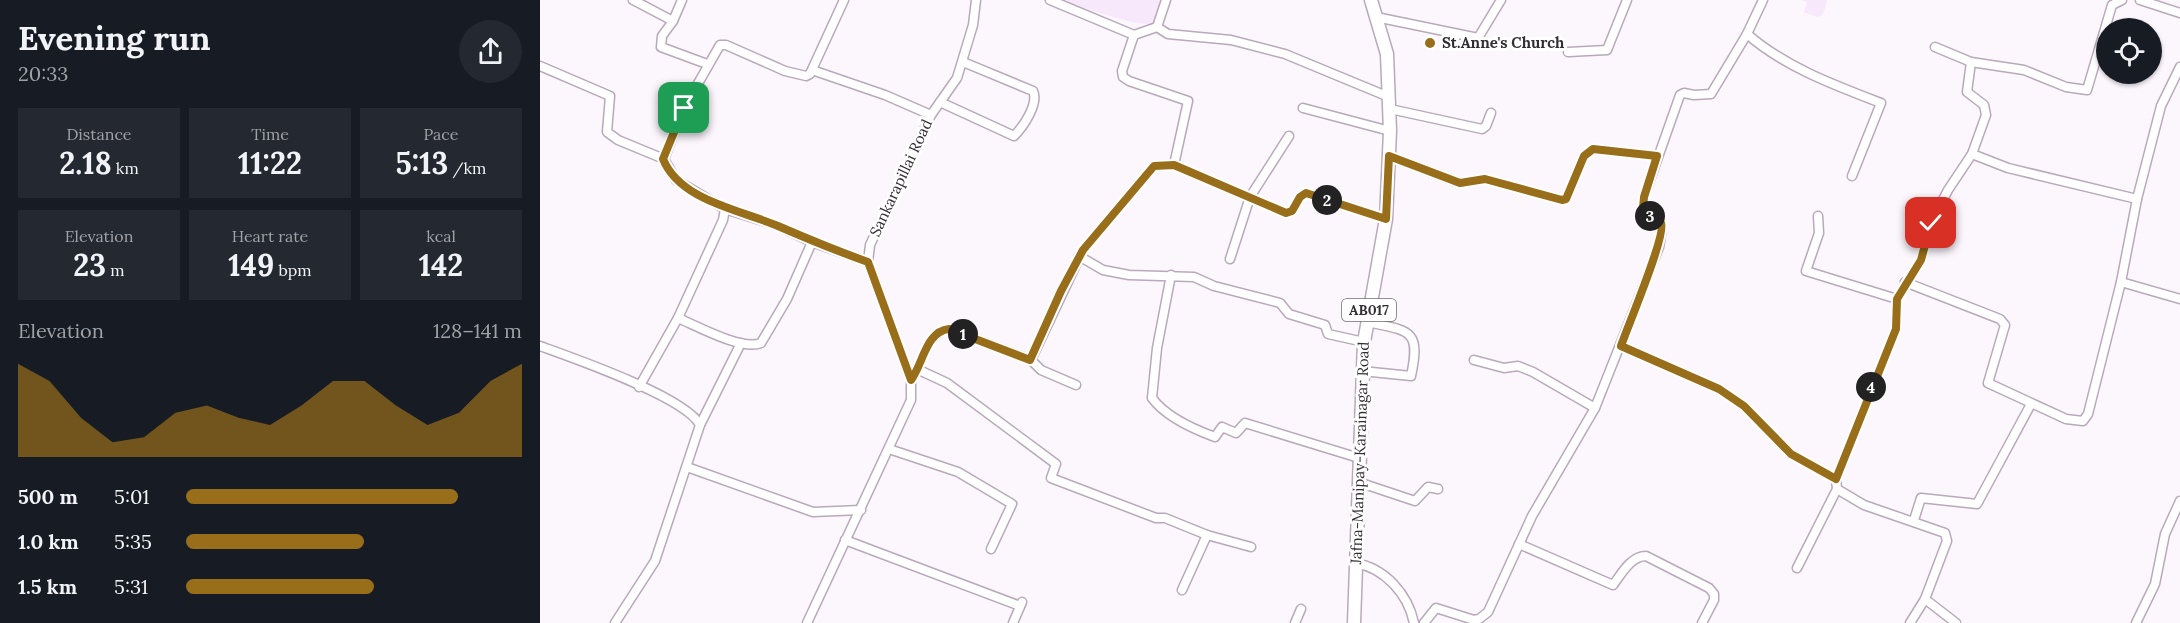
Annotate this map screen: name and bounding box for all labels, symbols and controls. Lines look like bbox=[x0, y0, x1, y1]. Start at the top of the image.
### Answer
text: Evening run bbox=[18, 17, 210, 59]
map controls bbox=[2096, 18, 2162, 84]
button: locate bbox=[2096, 18, 2162, 84]
button: share bbox=[459, 20, 522, 83]
place label: St.Anne's Church bbox=[1442, 33, 1565, 52]
marker: St.Anne's Church bbox=[1423, 36, 1437, 50]
text: 20:33 bbox=[18, 61, 68, 86]
pin bbox=[658, 82, 709, 133]
icon: arrive bbox=[667, 91, 700, 124]
street label: Sankarapillai Road bbox=[865, 116, 936, 239]
text: Distance bbox=[66, 124, 132, 144]
text: Time bbox=[251, 124, 289, 144]
text: Pace bbox=[424, 124, 458, 144]
text: 2.18 bbox=[59, 144, 112, 182]
text: 11:22 bbox=[238, 144, 302, 182]
text: 5:13 bbox=[396, 144, 448, 182]
text: km bbox=[112, 158, 139, 178]
text: /km bbox=[448, 158, 486, 178]
pin: 2 bbox=[1312, 185, 1342, 215]
text: 2 bbox=[1323, 190, 1331, 210]
pin bbox=[1905, 197, 1956, 248]
pin: 3 bbox=[1635, 201, 1665, 231]
text: 3 bbox=[1646, 206, 1654, 226]
icon: check bbox=[1914, 206, 1947, 239]
text: Elevation bbox=[65, 226, 133, 246]
text: Heart rate bbox=[232, 226, 308, 246]
text: kcal bbox=[426, 226, 456, 246]
text: 23 bbox=[73, 246, 106, 284]
text: 149 bbox=[228, 246, 274, 284]
text: 142 bbox=[419, 246, 463, 284]
text: m bbox=[106, 260, 125, 280]
text: bpm bbox=[274, 260, 312, 280]
road number: AB017 bbox=[1342, 299, 1396, 321]
text: Elevation bbox=[18, 318, 104, 343]
text: 128–141 m bbox=[433, 318, 522, 343]
pin: 1 bbox=[948, 319, 978, 349]
text: 1 bbox=[960, 324, 966, 344]
street label: Jafna-Manipay-Karainagar Road bbox=[1346, 341, 1373, 566]
pin: 4 bbox=[1856, 372, 1886, 402]
text: 4 bbox=[1867, 377, 1875, 397]
text: 500 m bbox=[18, 484, 78, 509]
text: 5:01 bbox=[114, 484, 150, 509]
text: 1.0 km bbox=[18, 529, 79, 554]
text: 5:35 bbox=[114, 529, 152, 554]
text: 1.5 km bbox=[18, 574, 77, 599]
text: 5:31 bbox=[114, 574, 148, 599]

